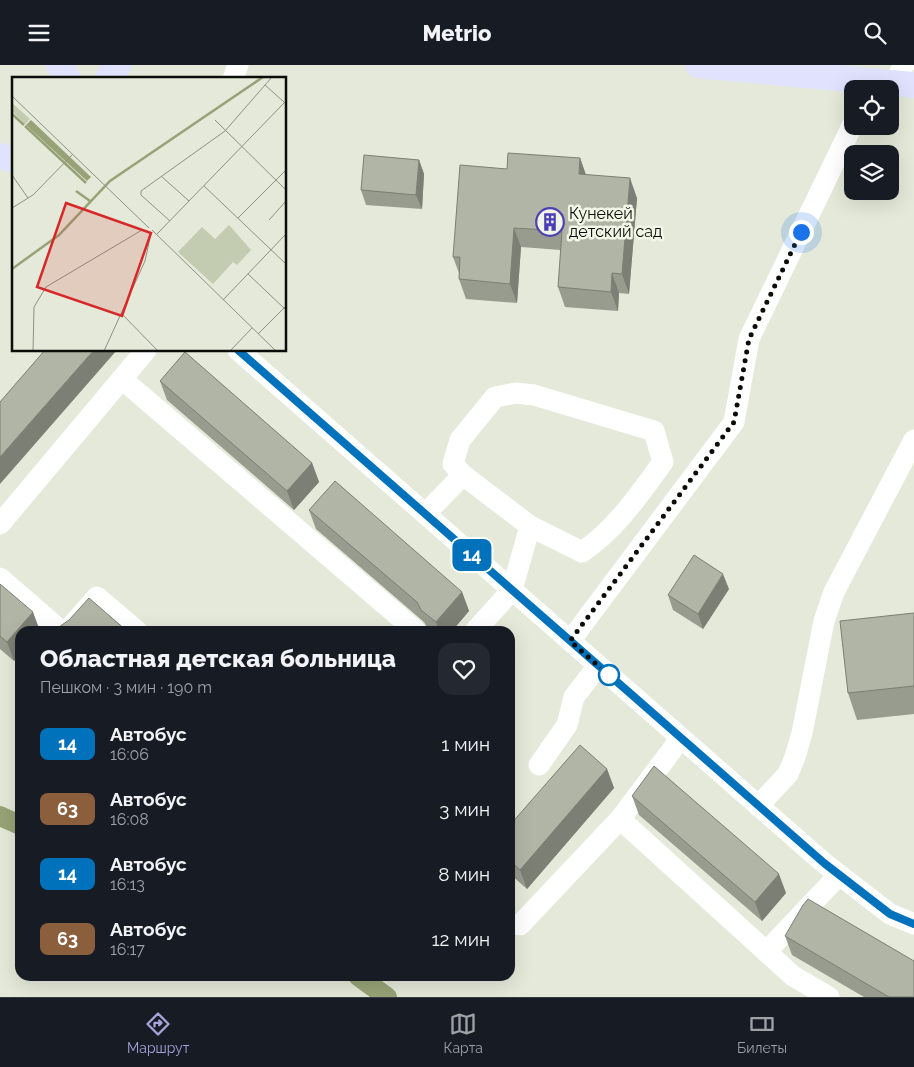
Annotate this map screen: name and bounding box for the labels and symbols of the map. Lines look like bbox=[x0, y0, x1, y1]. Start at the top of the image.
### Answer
inset map bbox=[12, 77, 286, 351]
place label: Кунекей детский сад bbox=[569, 204, 662, 241]
building icon: Кунекей детский сад bbox=[535, 207, 565, 237]
your location bbox=[789, 220, 814, 245]
line badge: 14 bbox=[450, 539, 494, 571]
unlabelled marker bbox=[598, 664, 620, 686]

